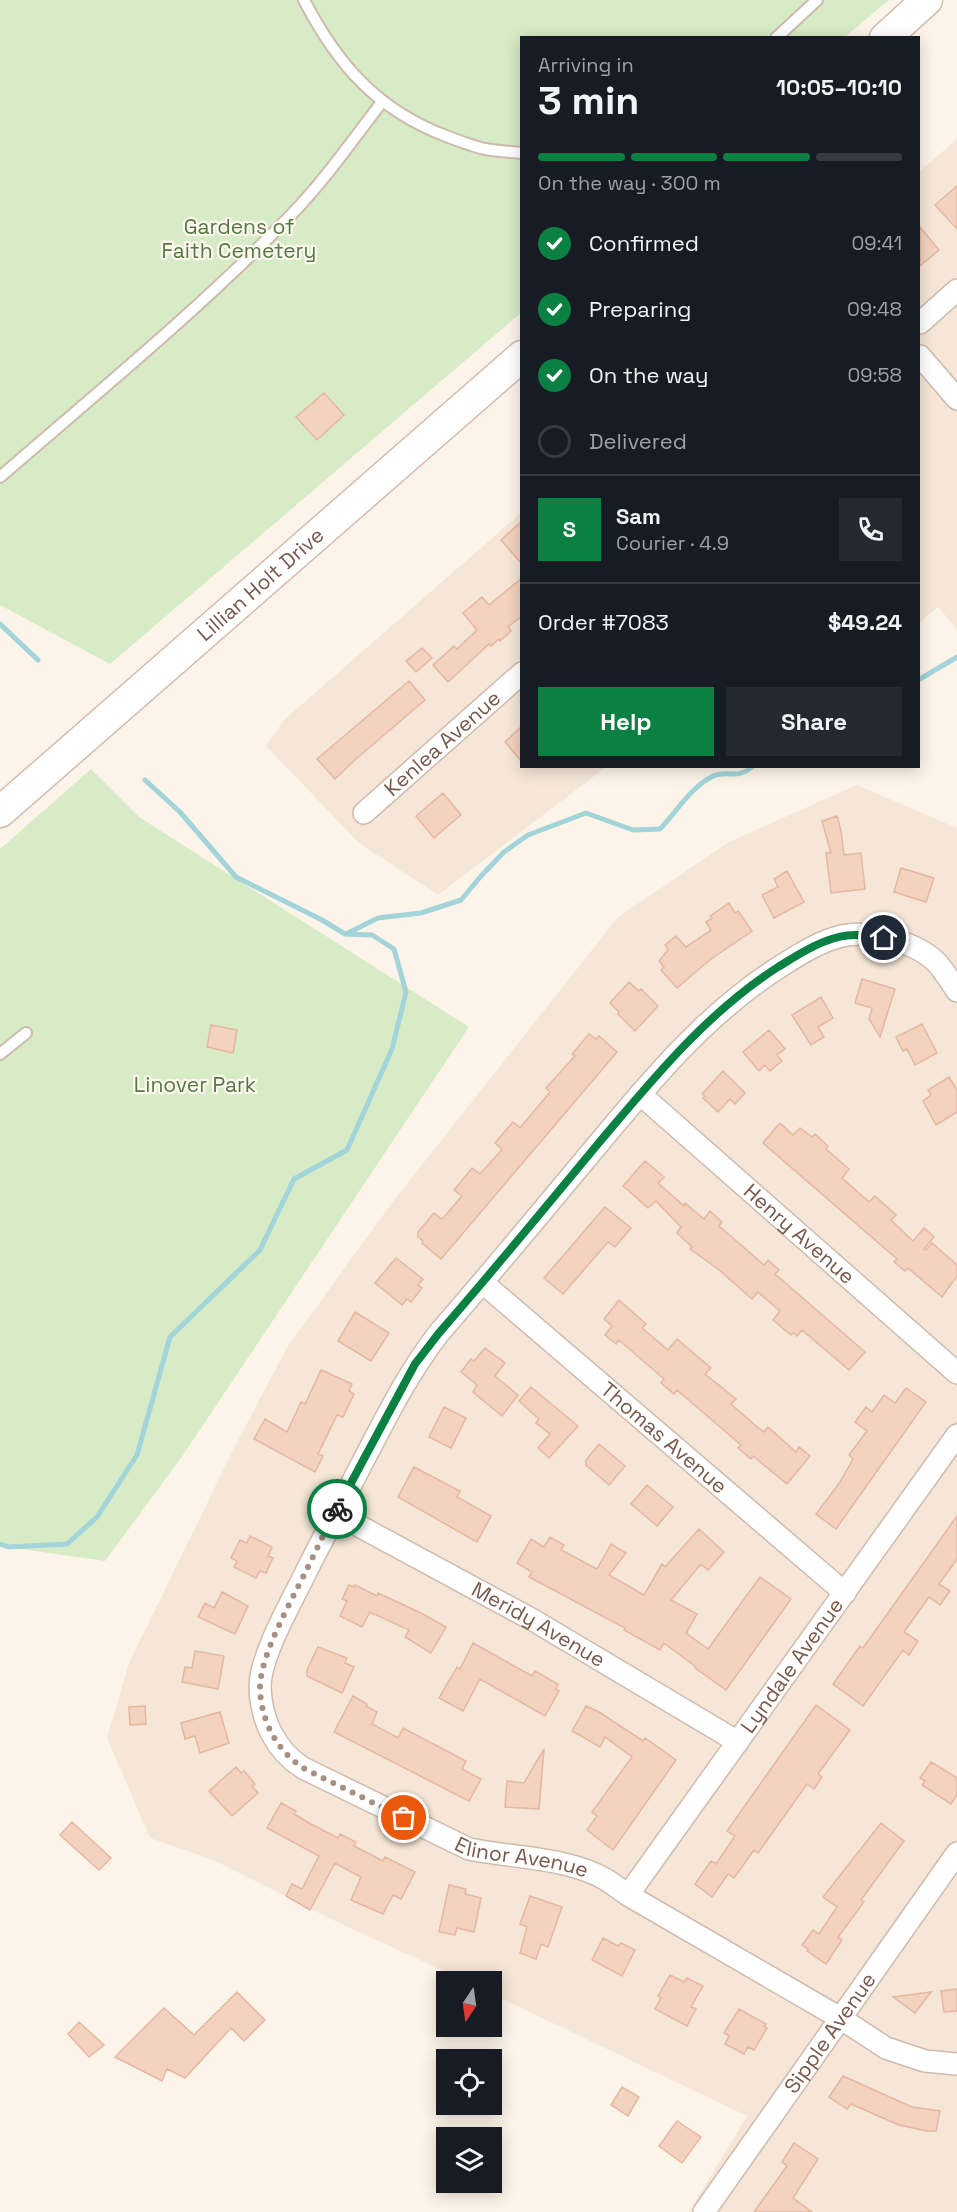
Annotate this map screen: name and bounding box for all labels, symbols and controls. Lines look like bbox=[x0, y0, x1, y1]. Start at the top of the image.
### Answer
text: Arriving in bbox=[538, 52, 634, 78]
text: 10:05–10:10 bbox=[776, 73, 902, 101]
text: 3 min bbox=[538, 76, 639, 125]
text: On the way · 300 m bbox=[538, 170, 721, 196]
park label: Gardens of Faith Cemetery bbox=[162, 213, 316, 264]
icon: check bbox=[538, 227, 571, 260]
text: Confirmed bbox=[589, 229, 699, 257]
text: 09:41 bbox=[852, 230, 902, 256]
icon: check bbox=[538, 293, 571, 326]
text: Preparing bbox=[589, 295, 691, 323]
text: 09:48 bbox=[847, 296, 902, 322]
icon: check bbox=[538, 359, 571, 392]
text: On the way bbox=[589, 361, 708, 389]
text: 09:58 bbox=[847, 362, 902, 388]
text: Delivered bbox=[589, 427, 687, 455]
button: phone bbox=[839, 498, 902, 561]
text: Sam bbox=[616, 502, 661, 530]
text: S bbox=[563, 515, 576, 543]
street label: Lillian Holt Drive bbox=[191, 521, 329, 647]
text: Courier · 4.9 bbox=[616, 530, 729, 556]
text: Order #7083 bbox=[538, 608, 669, 636]
text: $49.24 bbox=[828, 608, 902, 636]
street label: Kenlea Avenue bbox=[378, 684, 506, 802]
button: Help bbox=[538, 687, 714, 756]
button: Share bbox=[726, 687, 902, 756]
pin bbox=[858, 912, 909, 963]
icon: home bbox=[867, 921, 900, 954]
park label: Linover Park bbox=[134, 1071, 256, 1098]
street label: Henry Avenue bbox=[738, 1178, 861, 1290]
street label: Thomas Avenue bbox=[595, 1376, 733, 1499]
courier bbox=[307, 1479, 367, 1539]
icon: bike bbox=[321, 1493, 354, 1526]
street label: Meridy Avenue bbox=[467, 1575, 610, 1673]
street label: Lyndale Avenue bbox=[734, 1593, 849, 1738]
pin bbox=[378, 1792, 429, 1843]
icon: bag bbox=[387, 1801, 420, 1834]
street label: Elinor Avenue bbox=[450, 1830, 592, 1883]
street label: Sipple Avenue bbox=[778, 1967, 882, 2099]
north arrow bbox=[436, 1971, 502, 2037]
map controls bbox=[436, 1971, 502, 2193]
button: locate bbox=[436, 2049, 502, 2115]
button: layers bbox=[436, 2127, 502, 2193]

